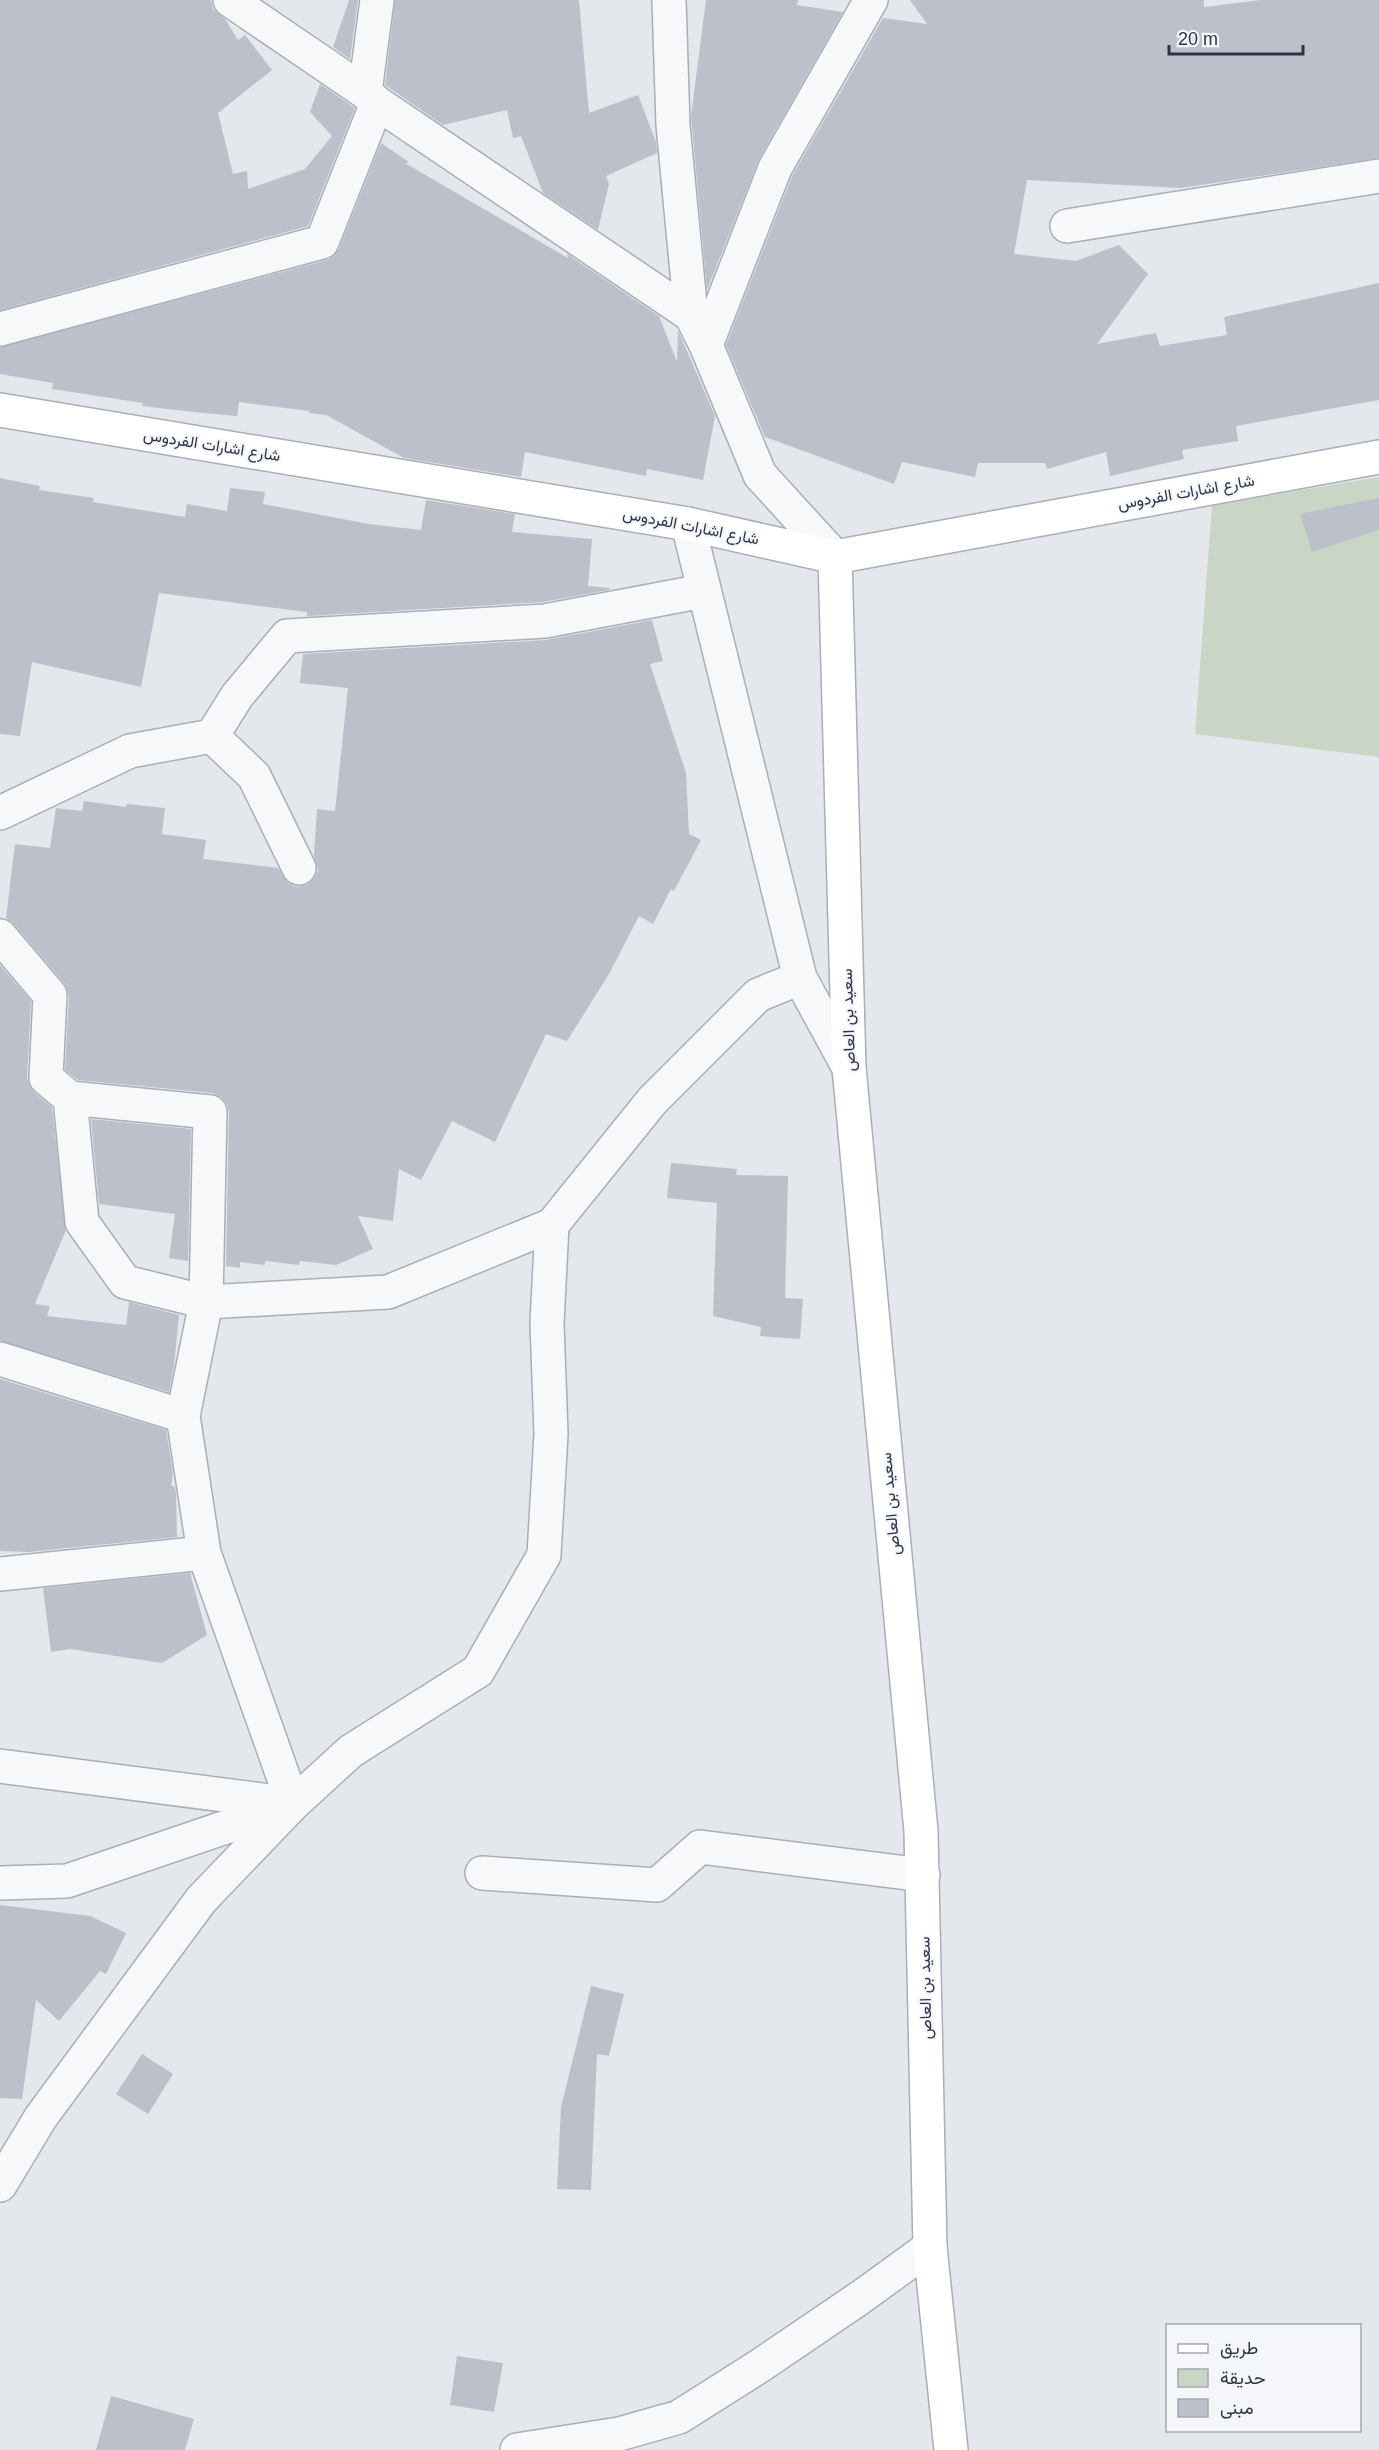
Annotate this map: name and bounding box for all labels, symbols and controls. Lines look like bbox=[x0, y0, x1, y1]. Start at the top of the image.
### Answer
scale bar bbox=[1169, 18, 1302, 56]
text: 20 m bbox=[1178, 29, 1218, 49]
street label: شارع اشارات الفردوس bbox=[142, 426, 282, 467]
street label: شارع اشارات الفردوس bbox=[1116, 472, 1256, 515]
street label: شارع اشارات الفردوس bbox=[621, 504, 761, 551]
street label: سعيد بن العاص bbox=[838, 968, 860, 1072]
street label: سعيد بن العاص bbox=[877, 1452, 905, 1556]
street label: سعيد بن العاص bbox=[916, 1936, 936, 2040]
legend bbox=[1166, 2324, 1361, 2432]
text: طريق bbox=[1220, 2338, 1258, 2359]
text: حديقة bbox=[1220, 2368, 1266, 2388]
text: مبنى bbox=[1220, 2398, 1254, 2419]

